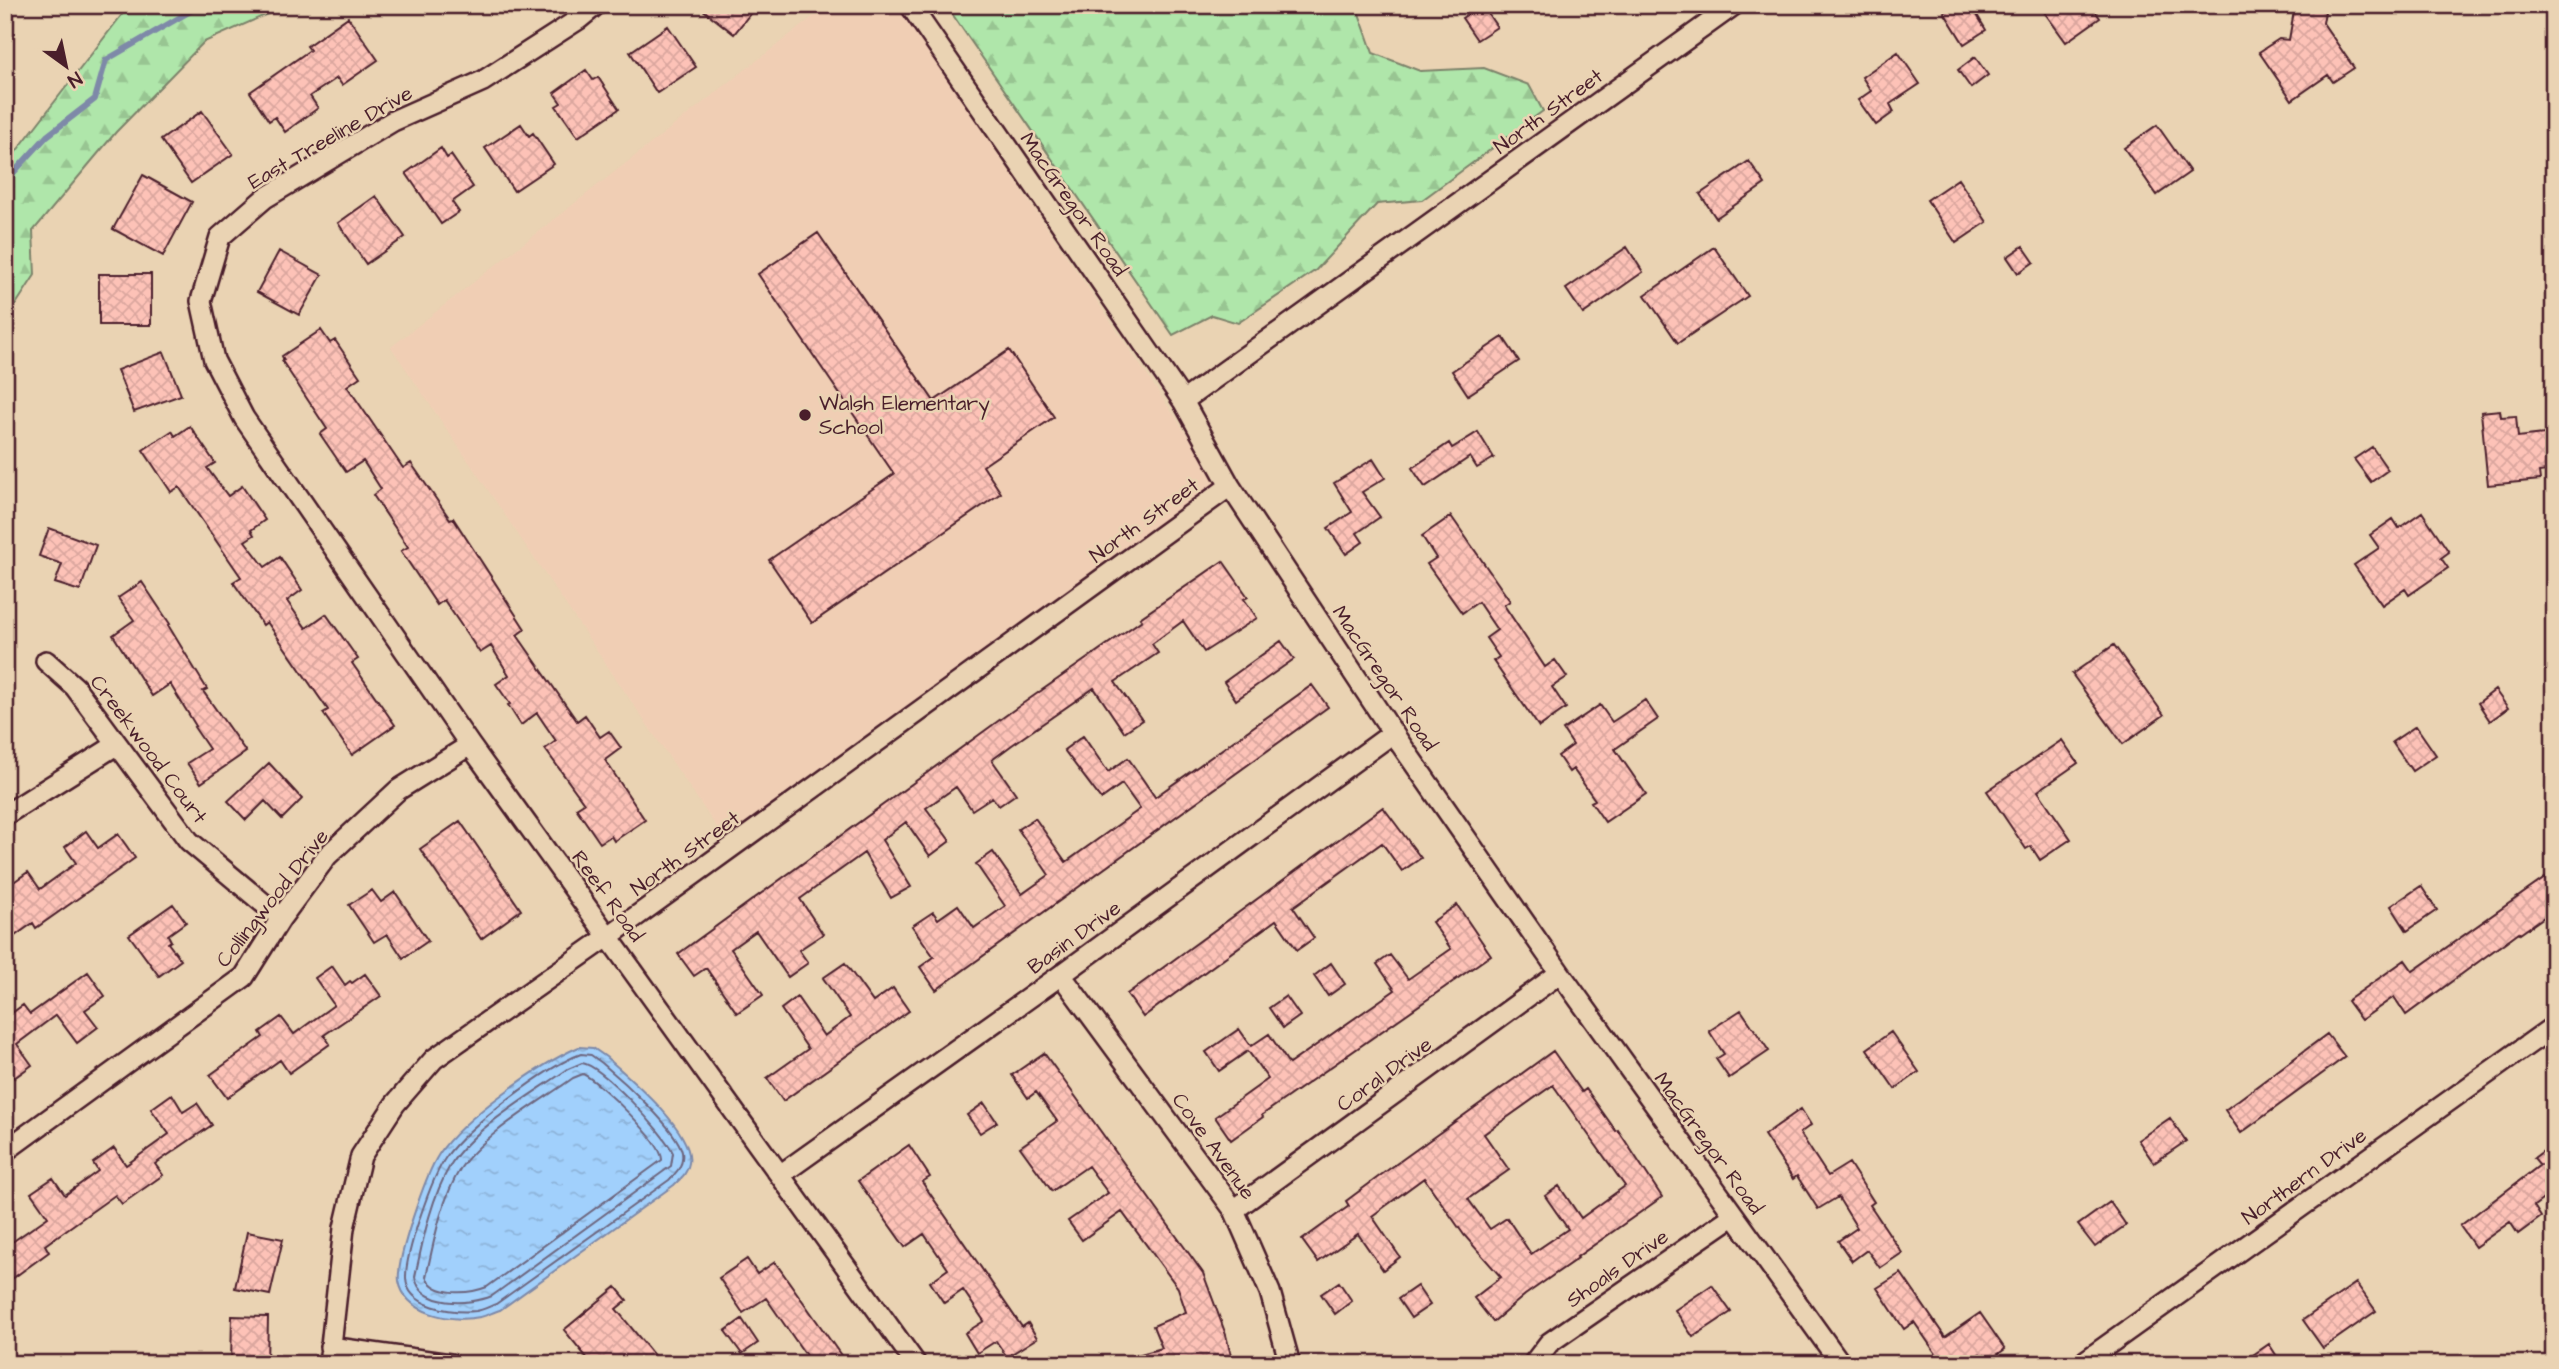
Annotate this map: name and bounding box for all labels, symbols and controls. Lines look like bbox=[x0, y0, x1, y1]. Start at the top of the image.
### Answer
north arrow bbox=[32, 32, 102, 102]
street label: North Street bbox=[1488, 62, 1609, 161]
text: N bbox=[62, 64, 87, 94]
street label: East Treeline Drive bbox=[243, 79, 418, 196]
street label: MacGregor Road bbox=[1011, 126, 1134, 283]
place label: Walsh Elementary School bbox=[819, 389, 990, 442]
marker: Walsh Elementary School bbox=[797, 407, 813, 423]
street label: North Street bbox=[1084, 471, 1205, 570]
street label: MacGregor Road bbox=[1323, 600, 1444, 758]
street label: Creekwood Court bbox=[83, 669, 214, 830]
street label: North Street bbox=[625, 804, 746, 903]
street label: Collingwood Drive bbox=[209, 823, 337, 975]
street label: Reef Road bbox=[564, 845, 651, 948]
street label: Basin Drive bbox=[1022, 894, 1127, 981]
street label: Coral Drive bbox=[1331, 1030, 1438, 1119]
street label: MacGregor Road bbox=[1645, 1066, 1770, 1222]
street label: Cove Avenue bbox=[1165, 1087, 1262, 1206]
street label: Northern Drive bbox=[2236, 1121, 2373, 1232]
street label: Shoals Drive bbox=[1560, 1222, 1674, 1314]

